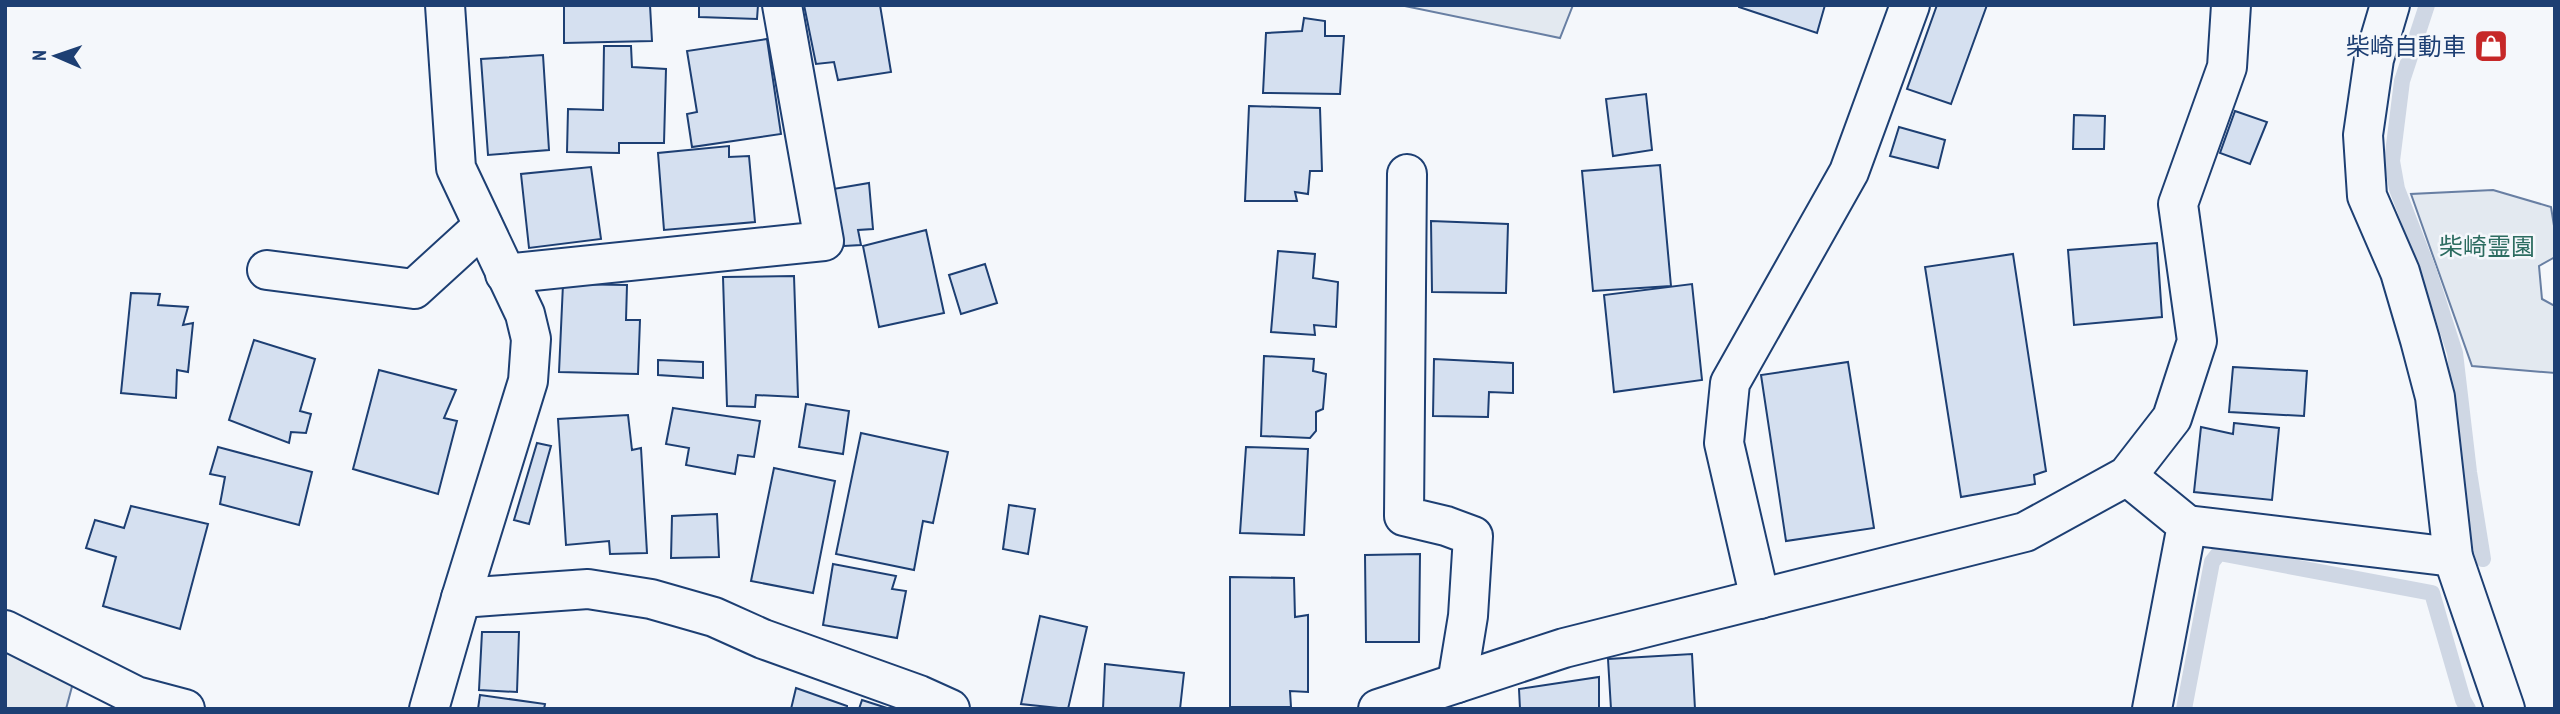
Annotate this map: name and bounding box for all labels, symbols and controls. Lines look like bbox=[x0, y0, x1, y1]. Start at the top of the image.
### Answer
north arrow bbox=[21, 21, 91, 91]
shop icon: 柴崎自動車 bbox=[2472, 27, 2510, 65]
place label: 柴崎自動車 bbox=[2346, 31, 2466, 62]
text: N bbox=[27, 50, 51, 61]
park label: 柴崎霊園 bbox=[2439, 231, 2535, 262]

